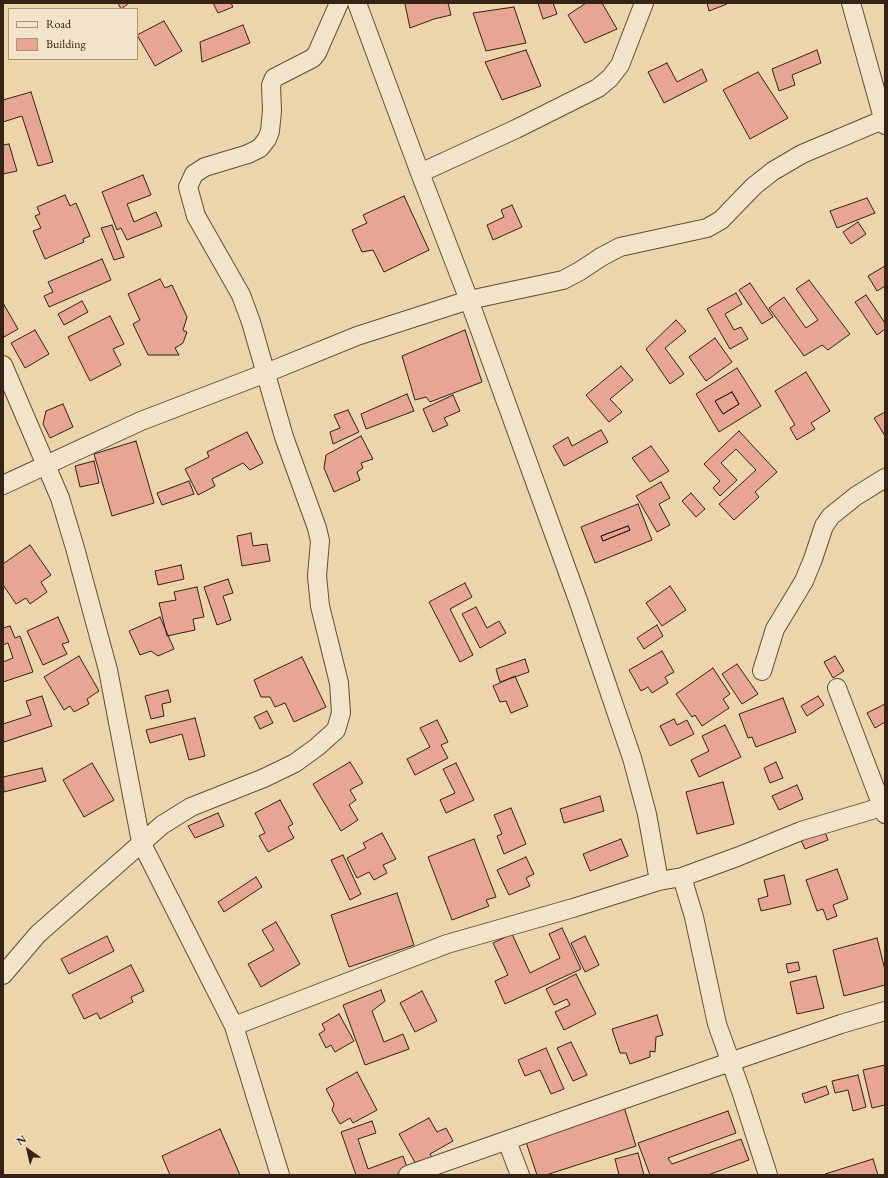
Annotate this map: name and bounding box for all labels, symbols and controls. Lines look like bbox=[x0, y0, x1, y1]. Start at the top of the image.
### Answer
legend bbox=[8, 8, 138, 60]
text: Road bbox=[46, 16, 71, 32]
text: Building bbox=[46, 36, 86, 52]
north arrow bbox=[8, 1130, 48, 1170]
text: N bbox=[14, 1132, 29, 1148]

